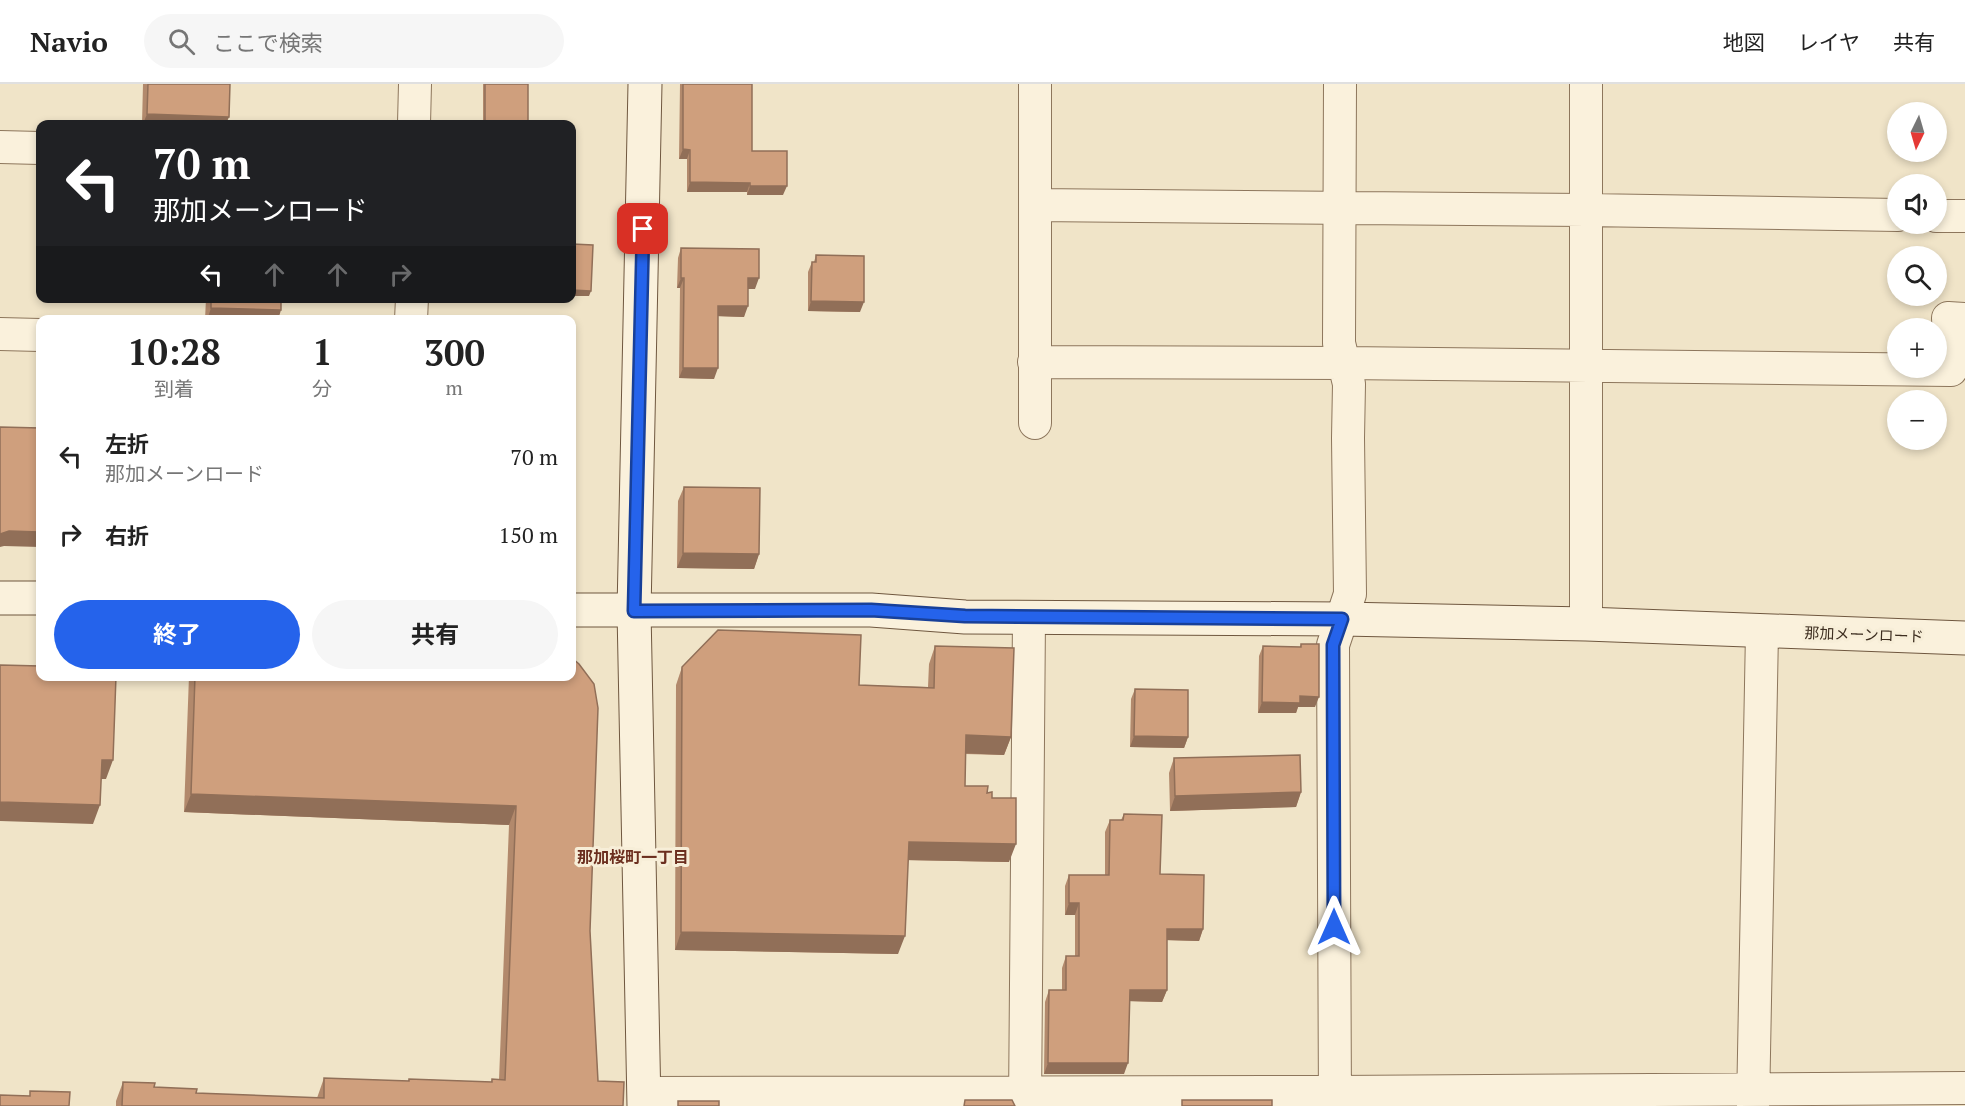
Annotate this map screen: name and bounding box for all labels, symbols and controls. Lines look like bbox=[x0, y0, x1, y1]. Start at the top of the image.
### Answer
search box bbox=[144, 14, 564, 68]
text: Navio bbox=[30, 23, 108, 60]
icon: search bbox=[165, 25, 198, 58]
text: ここで検索 bbox=[213, 28, 323, 57]
text: 地図 bbox=[1723, 28, 1765, 56]
text: レイヤ bbox=[1798, 28, 1860, 56]
text: 共有 bbox=[1893, 28, 1935, 56]
north arrow bbox=[1887, 102, 1947, 162]
map controls bbox=[1887, 102, 1947, 450]
text: 70 m bbox=[153, 135, 251, 191]
icon: left bbox=[54, 144, 132, 222]
button: sound bbox=[1887, 174, 1947, 234]
text: 那加メーンロード bbox=[153, 192, 368, 228]
pin bbox=[617, 203, 668, 254]
icon: arrive bbox=[626, 212, 659, 245]
button: search bbox=[1887, 246, 1947, 306]
icon: left bbox=[195, 258, 228, 291]
icon: ahead bbox=[258, 258, 291, 291]
icon: ahead bbox=[321, 258, 354, 291]
icon: right bbox=[384, 258, 417, 291]
button: + bbox=[1887, 318, 1947, 378]
text: 10:28 bbox=[127, 328, 221, 375]
text: 1 bbox=[312, 328, 333, 375]
text: 300 bbox=[424, 329, 485, 376]
text: m bbox=[446, 374, 463, 401]
text: 到着 bbox=[154, 375, 194, 402]
text: 分 bbox=[312, 375, 332, 402]
button: − bbox=[1887, 390, 1947, 450]
text: 左折 bbox=[105, 429, 149, 458]
icon: left bbox=[54, 440, 87, 473]
text: 70 m bbox=[510, 442, 558, 471]
text: 那加メーンロード bbox=[105, 460, 264, 487]
icon: right bbox=[54, 518, 87, 551]
text: 150 m bbox=[498, 520, 558, 549]
text: 右折 bbox=[105, 521, 149, 550]
button: 終了 bbox=[54, 600, 300, 669]
button: 共有 bbox=[312, 600, 558, 669]
street label: 那加メーンロード bbox=[1804, 622, 1924, 646]
district label: 那加桜町一丁目 bbox=[577, 846, 689, 868]
position arrow bbox=[1302, 895, 1366, 959]

